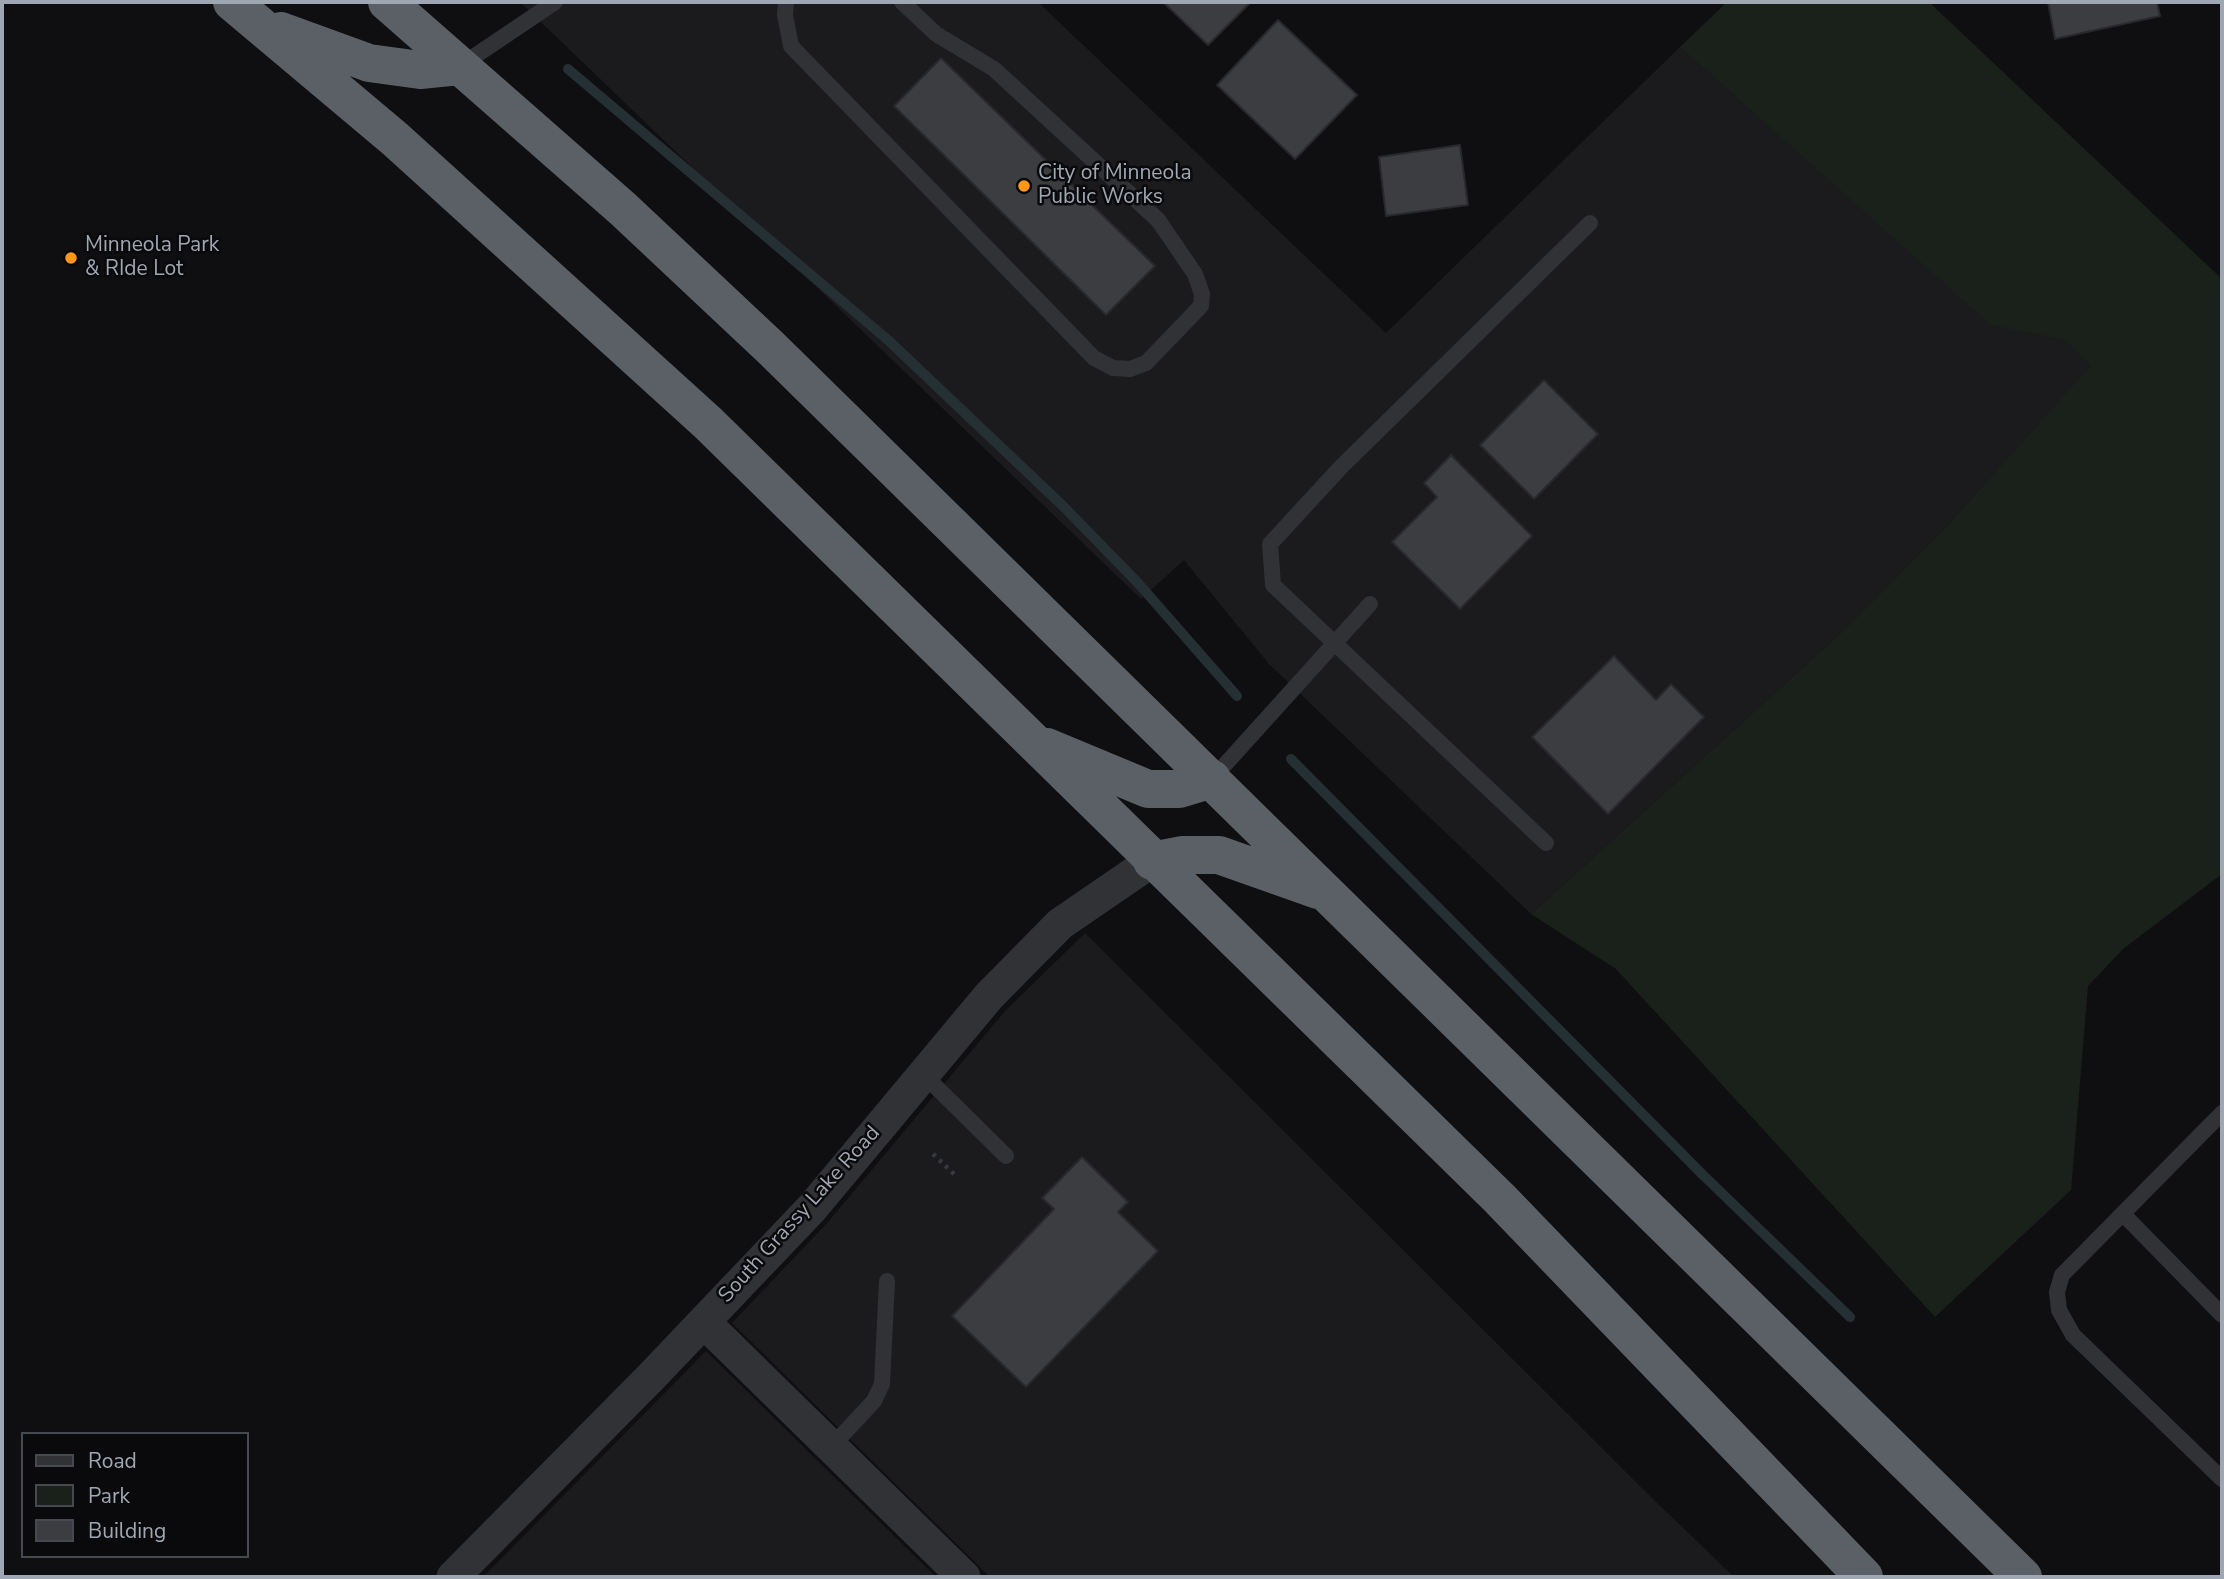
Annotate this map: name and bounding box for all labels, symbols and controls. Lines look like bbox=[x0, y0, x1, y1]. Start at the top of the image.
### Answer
place label: City of Minneola Public Works bbox=[1038, 161, 1192, 211]
marker: City of Minneola Public Works bbox=[1016, 178, 1032, 194]
place label: Minneola Park & RIde Lot bbox=[85, 233, 219, 283]
marker: Minneola Park & RIde Lot bbox=[63, 250, 79, 266]
street label: South Grassy Lake Road bbox=[714, 1121, 886, 1309]
legend bbox=[21, 1432, 248, 1558]
text: Road bbox=[88, 1447, 137, 1475]
text: Park bbox=[88, 1482, 130, 1510]
text: Building bbox=[88, 1517, 166, 1545]

